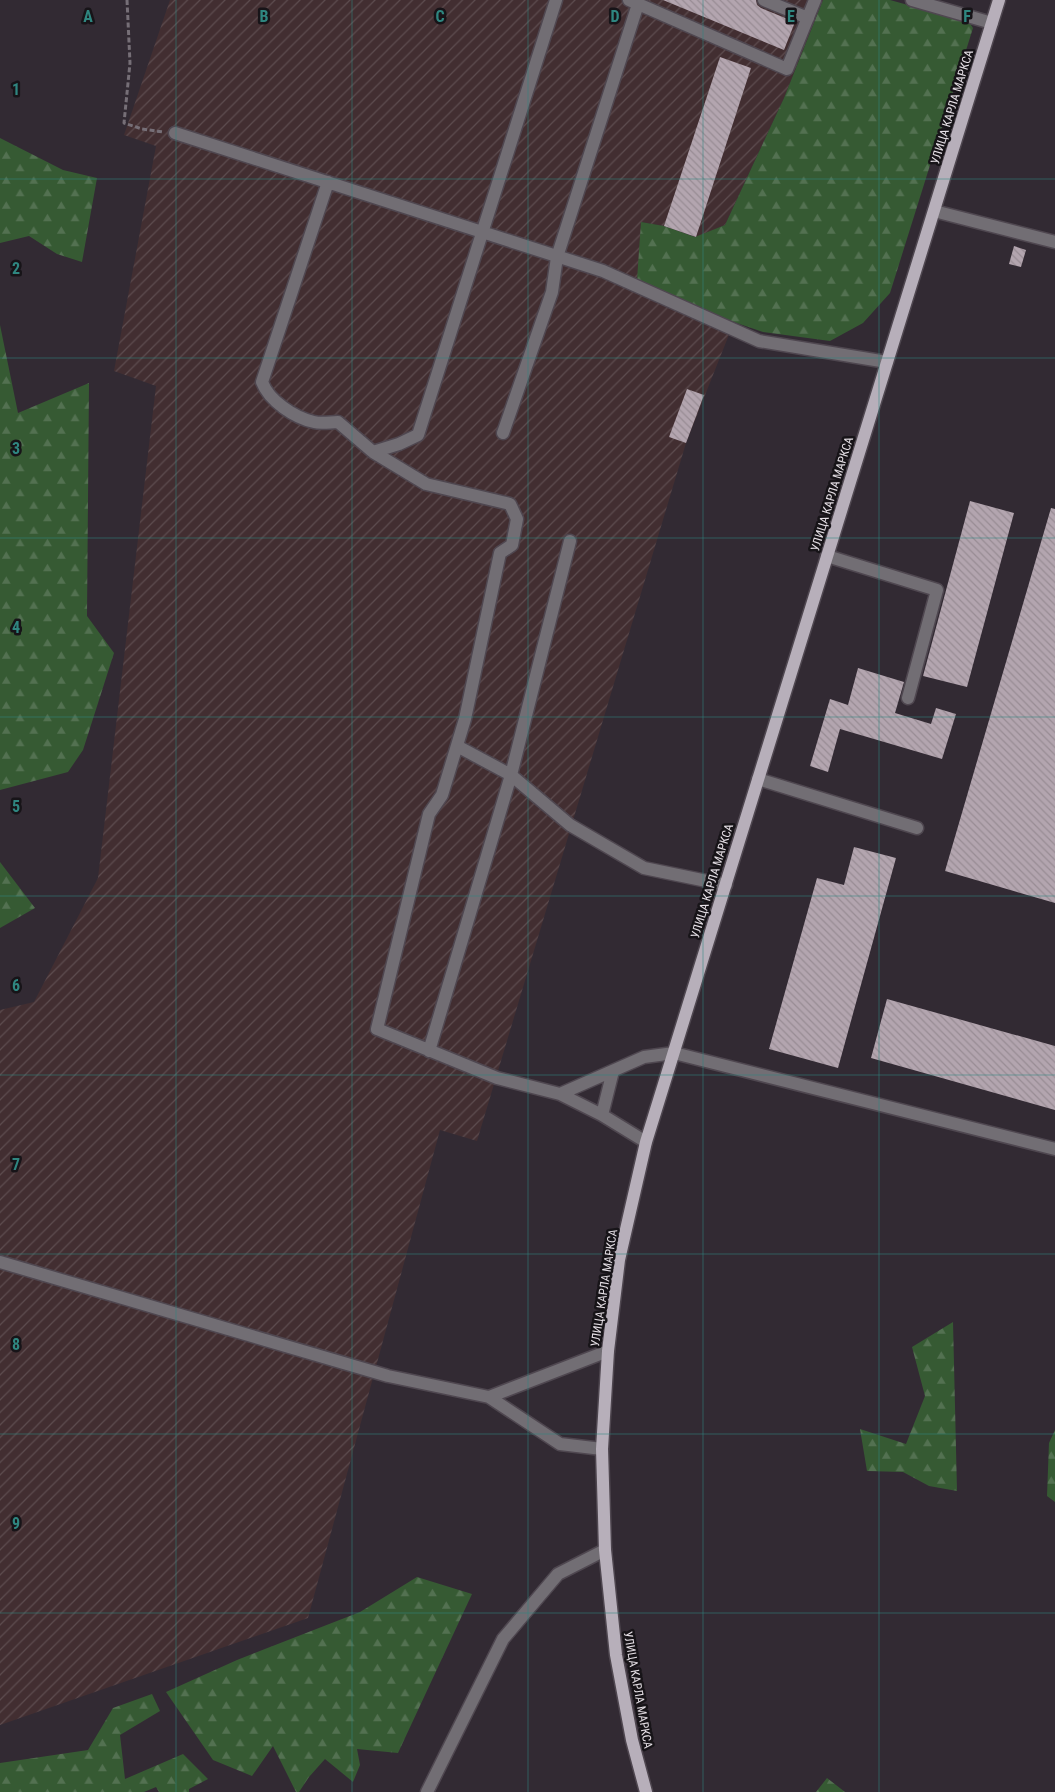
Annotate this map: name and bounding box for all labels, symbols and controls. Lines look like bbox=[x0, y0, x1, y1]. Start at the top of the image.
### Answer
text: A bbox=[83, 7, 93, 26]
text: B bbox=[260, 7, 269, 26]
text: C bbox=[435, 7, 445, 26]
text: D bbox=[610, 7, 620, 26]
text: E bbox=[787, 7, 795, 26]
text: F bbox=[963, 7, 971, 26]
street label: УЛИЦА КАРЛА МАРКСА bbox=[928, 48, 976, 166]
text: 1 bbox=[12, 80, 20, 99]
text: 2 bbox=[12, 259, 20, 278]
street label: УЛИЦА КАРЛА МАРКСА bbox=[808, 435, 856, 553]
text: 3 bbox=[12, 439, 20, 458]
text: 4 bbox=[12, 618, 20, 637]
text: 5 bbox=[12, 797, 20, 816]
street label: УЛИЦА КАРЛА МАРКСА bbox=[688, 822, 736, 940]
text: 6 bbox=[12, 976, 20, 995]
text: 7 bbox=[12, 1155, 20, 1174]
street label: УЛИЦА КАРЛА МАРКСА bbox=[588, 1228, 620, 1348]
text: 8 bbox=[12, 1335, 20, 1354]
text: 9 bbox=[12, 1514, 20, 1533]
street label: УЛИЦА КАРЛА МАРКСА bbox=[621, 1630, 655, 1750]

